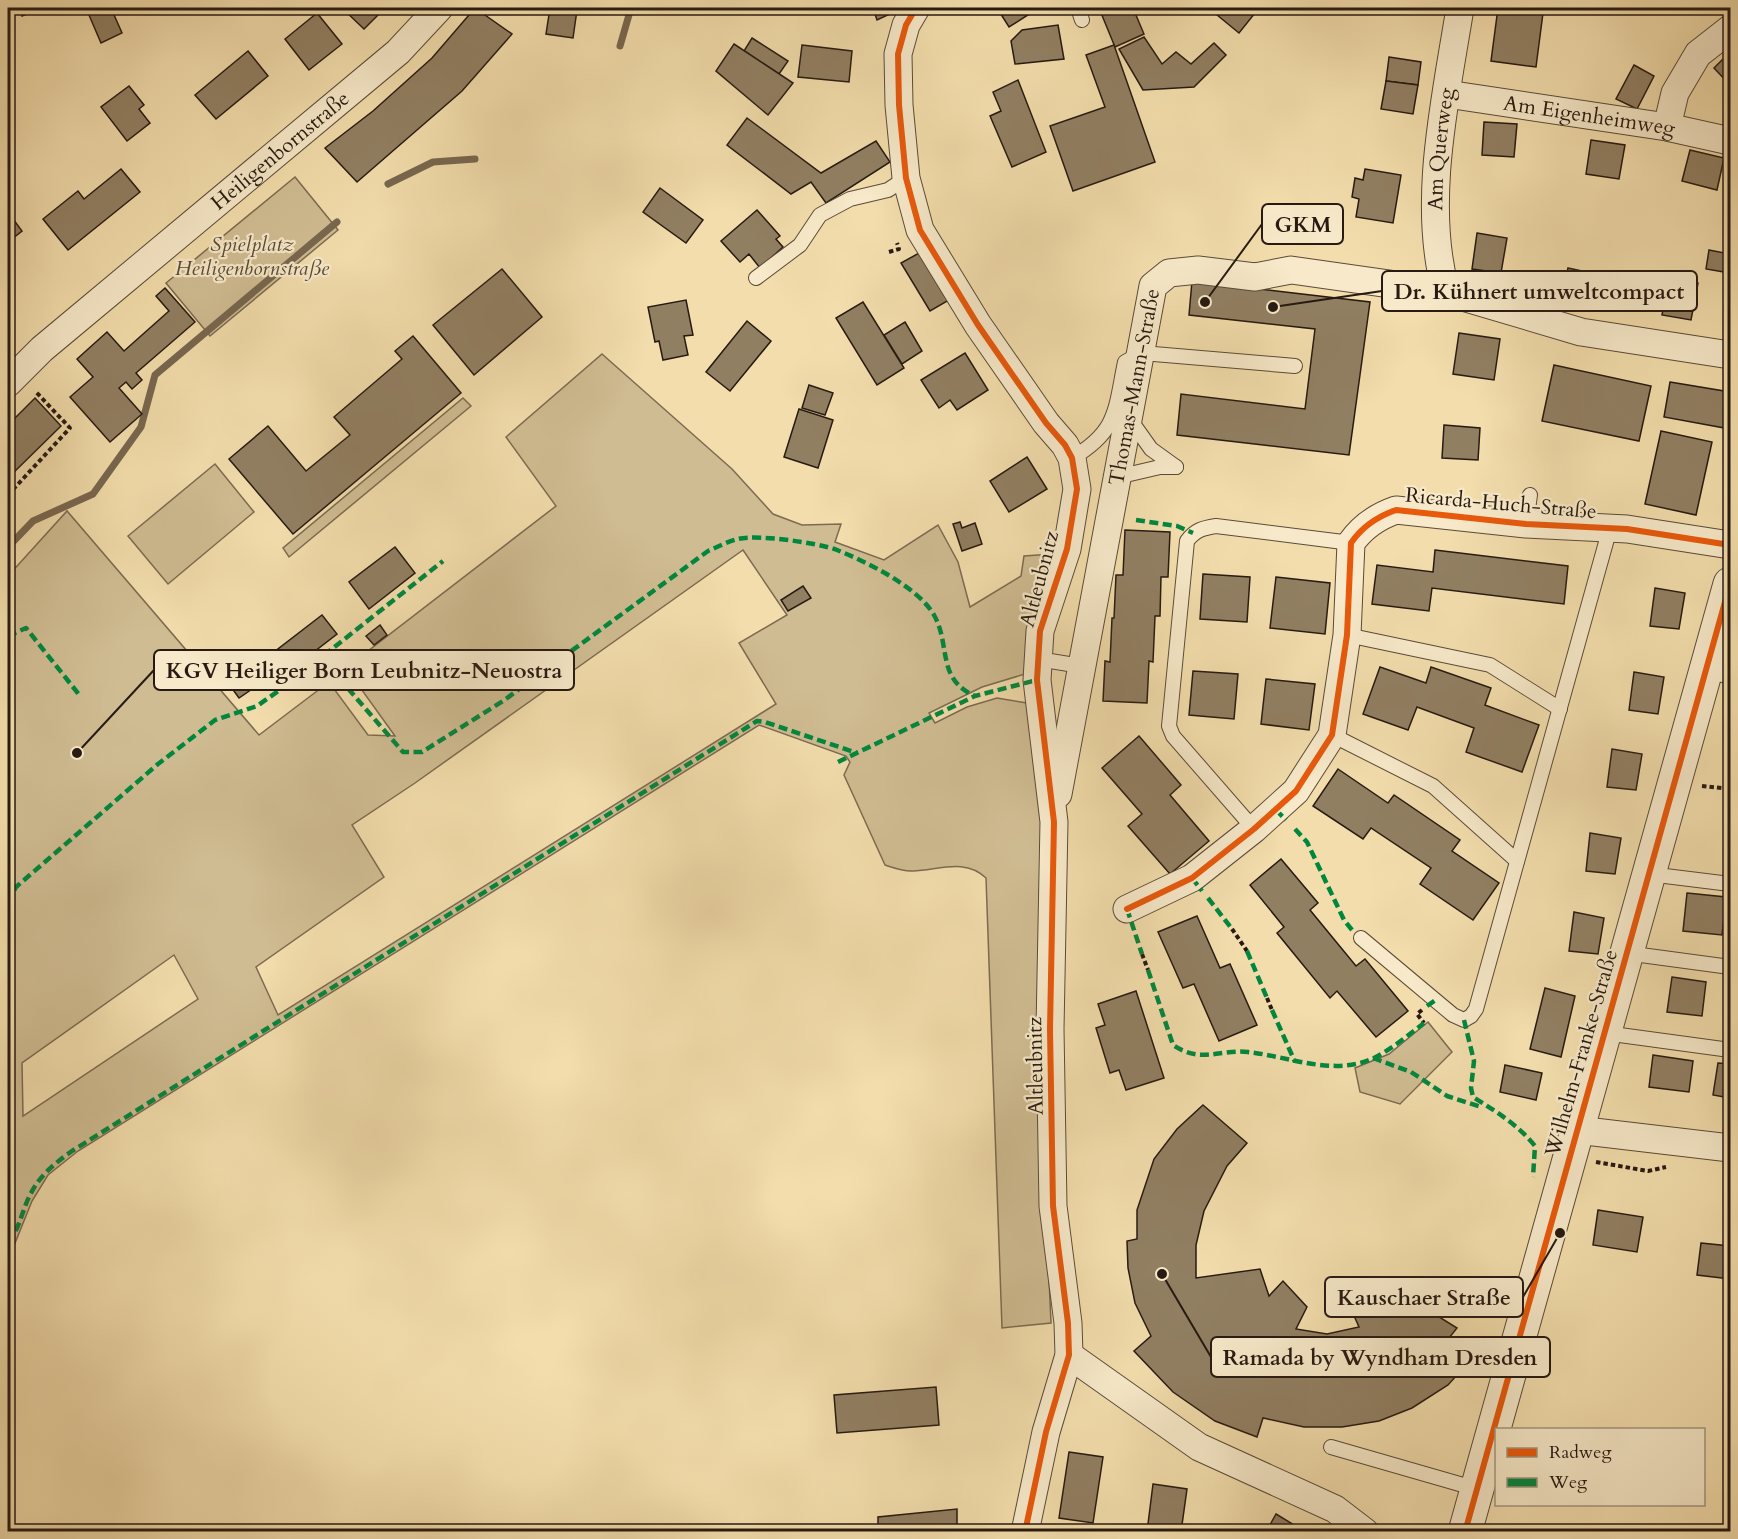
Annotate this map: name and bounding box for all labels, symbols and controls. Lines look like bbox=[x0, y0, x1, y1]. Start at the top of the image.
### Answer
street label: Heiligenbornstraße bbox=[205, 85, 356, 217]
street label: Am Querweg bbox=[1421, 85, 1462, 211]
street label: Am Eigenheimweg bbox=[1501, 89, 1678, 143]
callout: GKM bbox=[1262, 204, 1343, 244]
text: GKM bbox=[1274, 210, 1332, 240]
park label: Spielplatz Heiligenbornstraße bbox=[175, 230, 330, 283]
callout: Dr. Kühnert umweltcompact bbox=[1382, 271, 1697, 311]
text: Dr. Kühnert umweltcompact bbox=[1394, 277, 1684, 307]
street label: Thomas-Mann-Straße bbox=[1102, 286, 1167, 488]
street label: Ricarda-Huch-Straße bbox=[1404, 481, 1598, 526]
street label: Altleubnitz bbox=[1013, 527, 1066, 630]
callout: KGV Heiliger Born Leubnitz-Neuostra bbox=[154, 650, 574, 690]
text: KGV Heiliger Born Leubnitz-Neuostra bbox=[166, 656, 562, 686]
street label: Wilhelm-Franke-Straße bbox=[1538, 946, 1625, 1161]
street label: Altleubnitz bbox=[1020, 1016, 1051, 1115]
callout: Kauschaer Straße bbox=[1325, 1277, 1523, 1317]
text: Kauschaer Straße bbox=[1337, 1283, 1511, 1313]
callout: Ramada by Wyndham Dresden bbox=[1211, 1337, 1550, 1377]
text: Ramada by Wyndham Dresden bbox=[1223, 1343, 1537, 1373]
legend bbox=[1495, 1428, 1705, 1506]
text: Radweg bbox=[1549, 1440, 1612, 1465]
text: Weg bbox=[1548, 1470, 1588, 1495]

